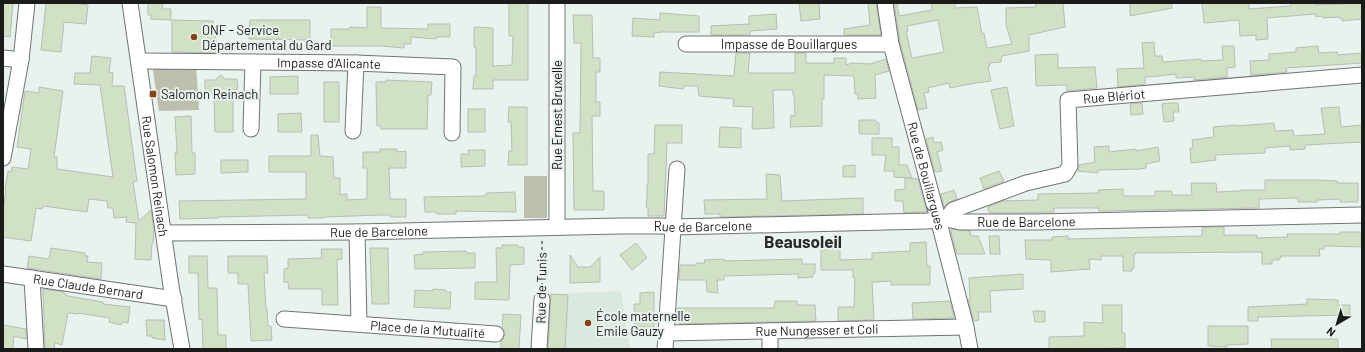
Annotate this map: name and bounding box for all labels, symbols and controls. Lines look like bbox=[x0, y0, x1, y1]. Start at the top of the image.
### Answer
place label: ONF - Service Départemental du Gard bbox=[202, 22, 332, 53]
marker: ONF - Service Départemental du Gard bbox=[189, 32, 199, 42]
street label: Impasse de Bouillargues bbox=[721, 36, 857, 52]
street label: Impasse d'Alicante bbox=[277, 54, 381, 72]
street label: Rue Ernest Bruxelle bbox=[549, 60, 565, 170]
street label: Rue Blériot bbox=[1082, 85, 1146, 107]
place label: Salomon Reinach bbox=[161, 86, 258, 102]
marker: Salomon Reinach bbox=[148, 89, 158, 99]
street label: Rue Salomon Reinach bbox=[138, 115, 172, 238]
street label: Rue de Bouillargues bbox=[904, 120, 949, 232]
street label: Rue de Barcelone bbox=[977, 213, 1076, 230]
street label: Rue de Barcelone bbox=[654, 217, 752, 235]
street label: Rue de Barcelone bbox=[330, 222, 428, 240]
district label: Beausoleil bbox=[764, 231, 842, 251]
street label: Rue de Tunis bbox=[532, 252, 550, 324]
street label: Rue Claude Bernard bbox=[32, 270, 144, 302]
north arrow bbox=[1317, 304, 1357, 344]
place label: École maternelle Emile Gauzy bbox=[596, 308, 691, 339]
street label: Place de la Mutualité bbox=[370, 317, 486, 341]
marker: École maternelle Emile Gauzy bbox=[583, 318, 593, 328]
street label: Rue Nungesser et Coli bbox=[755, 321, 879, 339]
text: N bbox=[1324, 325, 1337, 340]

